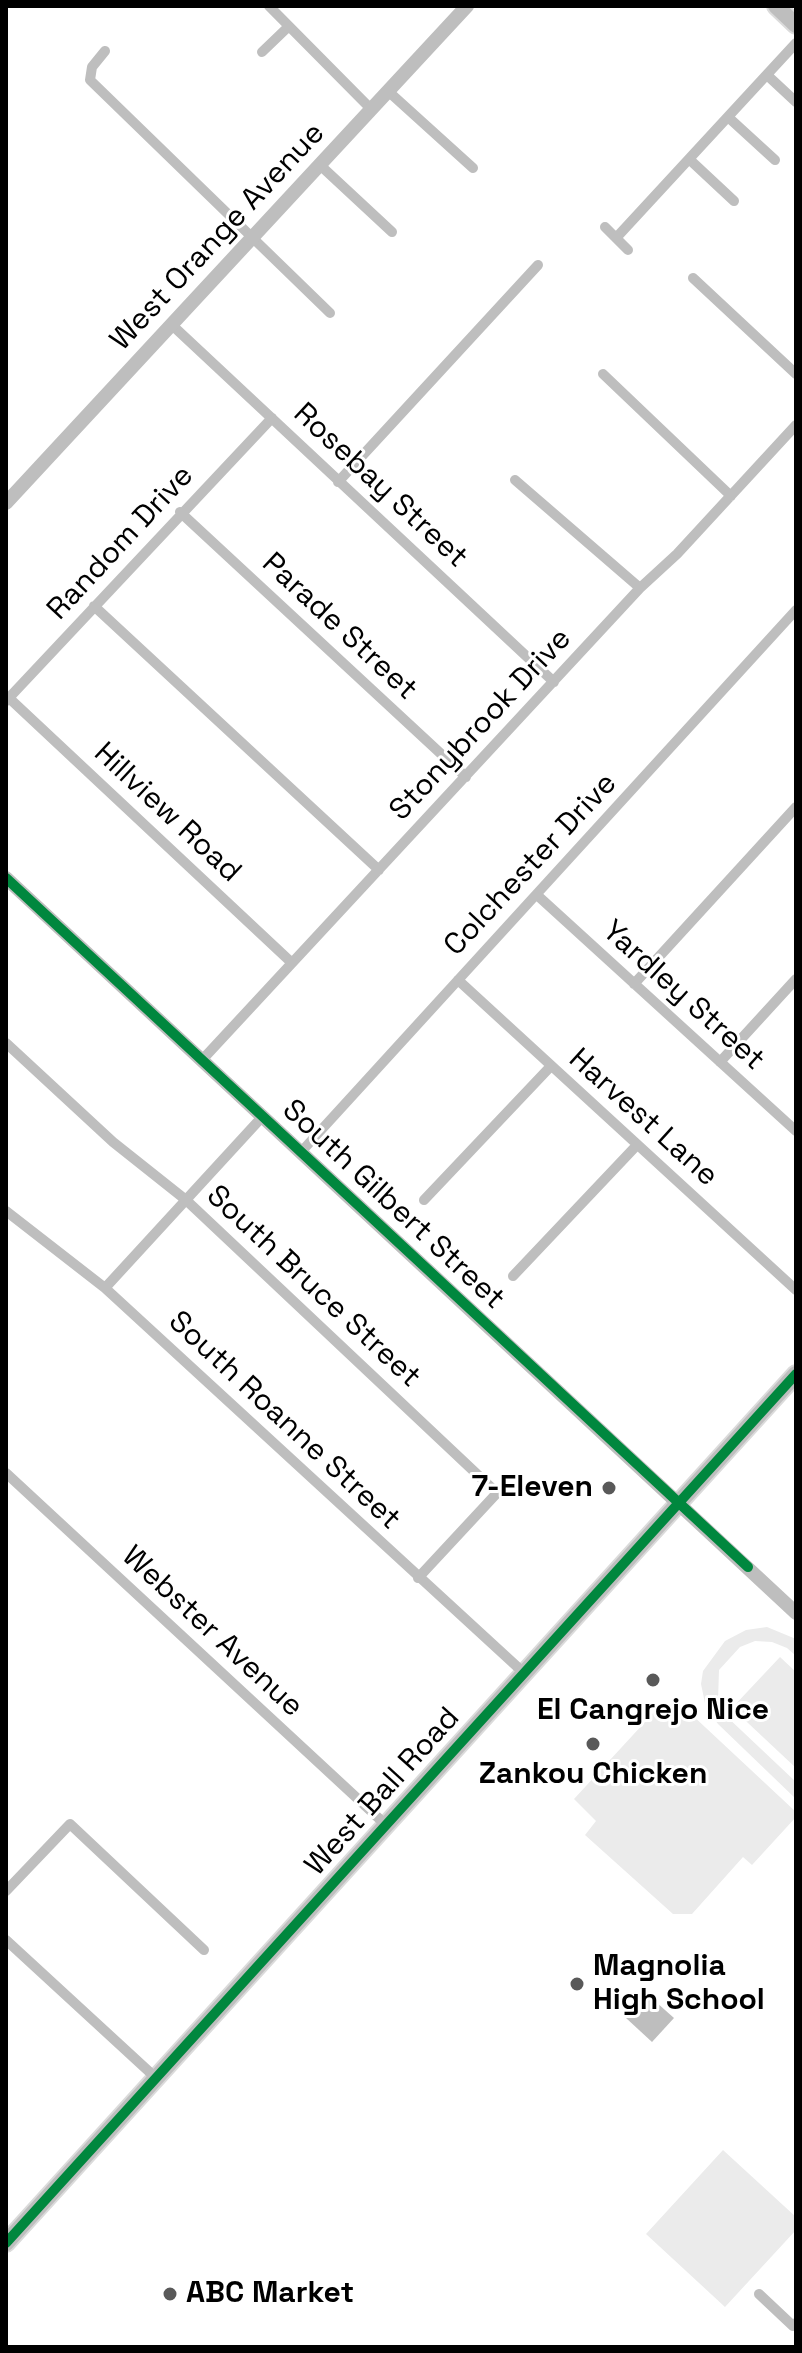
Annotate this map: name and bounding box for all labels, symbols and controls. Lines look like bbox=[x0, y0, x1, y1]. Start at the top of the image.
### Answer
street label: West Orange Avenue bbox=[103, 116, 333, 358]
street label: Rosebay Street bbox=[285, 396, 475, 576]
street label: Random Drive bbox=[40, 458, 202, 628]
street label: Parade Street bbox=[254, 546, 424, 708]
street label: Stonybrook Drive bbox=[383, 621, 579, 829]
street label: Hillview Road bbox=[86, 736, 248, 890]
street label: Colchester Drive bbox=[437, 766, 625, 964]
street label: Yardley Street bbox=[594, 914, 772, 1078]
street label: Harvest Lane bbox=[561, 1042, 725, 1194]
street label: South Gilbert Street bbox=[274, 1093, 512, 1317]
street label: South Bruce Street bbox=[198, 1178, 428, 1396]
street label: South Roanne Street bbox=[161, 1304, 407, 1538]
place label: 7-Eleven bbox=[471, 1470, 593, 1506]
marker: 7-Eleven bbox=[600, 1479, 618, 1497]
street label: Webster Avenue bbox=[114, 1539, 310, 1725]
marker: El Cangrejo Nice bbox=[644, 1671, 662, 1689]
place label: El Cangrejo Nice bbox=[537, 1693, 769, 1729]
street label: West Ball Road bbox=[298, 1701, 468, 1883]
marker: Zankou Chicken bbox=[584, 1735, 602, 1753]
place label: Zankou Chicken bbox=[479, 1757, 707, 1793]
place label: Magnolia High School bbox=[593, 1949, 765, 2020]
marker: Magnolia High School bbox=[568, 1975, 586, 1993]
place label: ABC Market bbox=[186, 2276, 354, 2312]
marker: ABC Market bbox=[161, 2285, 179, 2303]

